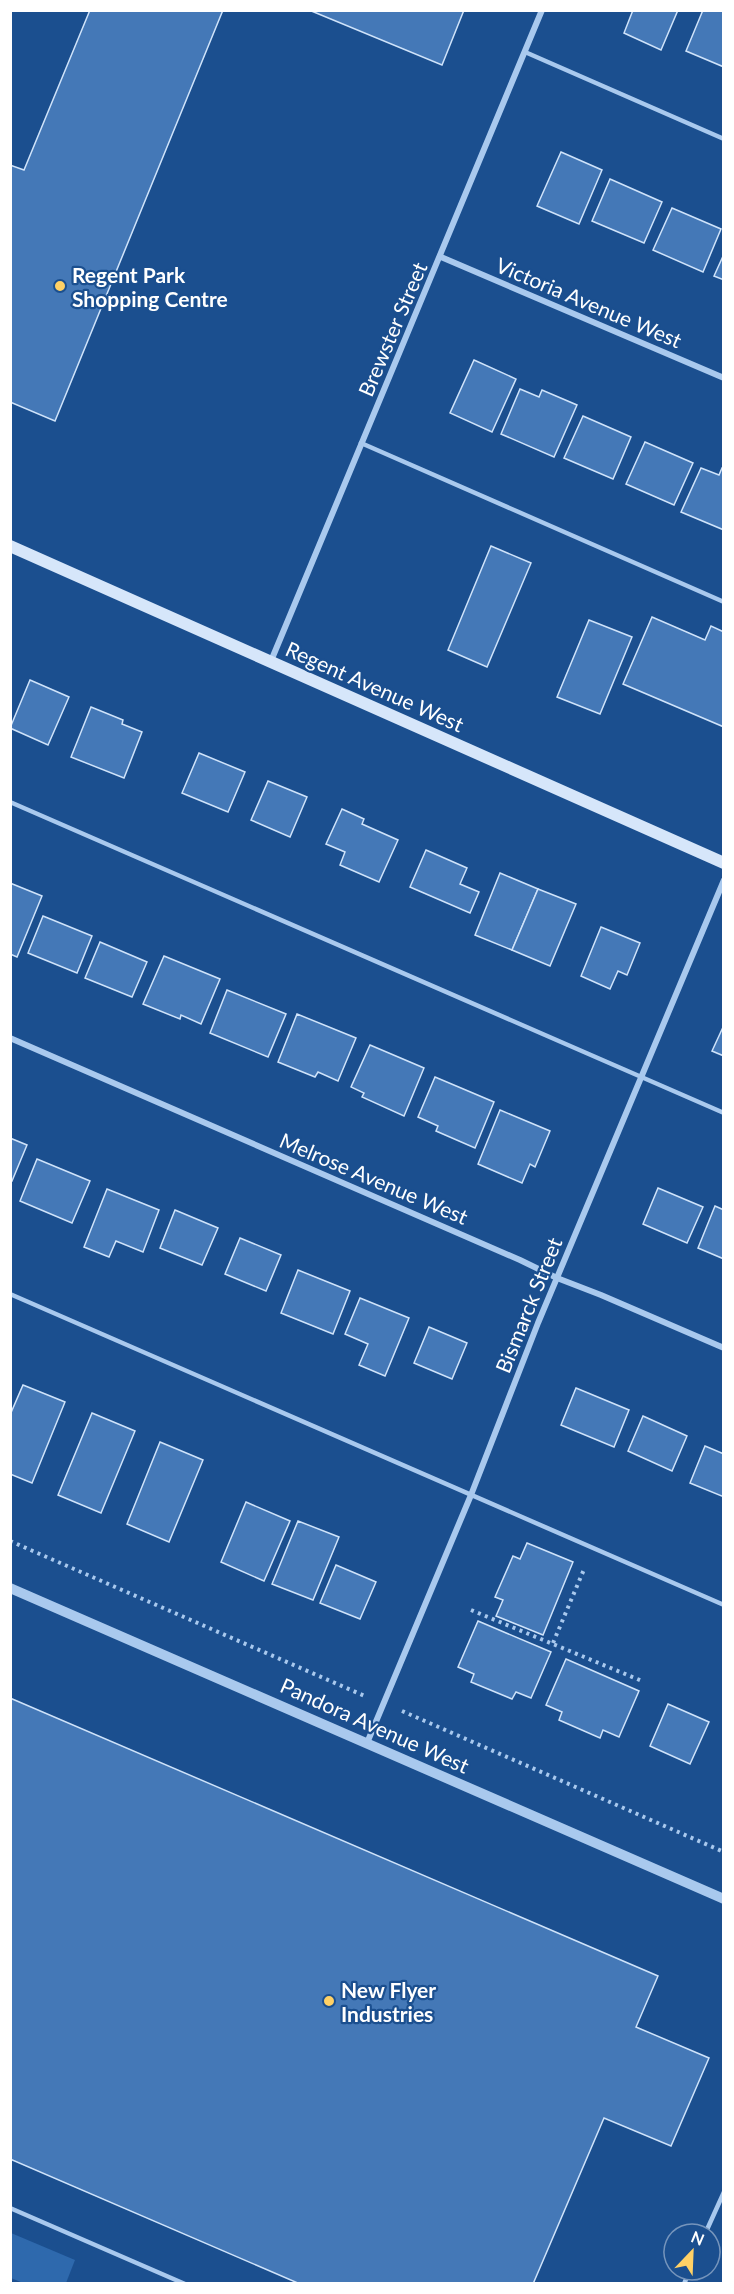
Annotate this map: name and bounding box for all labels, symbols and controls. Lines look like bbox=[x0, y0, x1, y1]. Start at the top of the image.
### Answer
street label: Victoria Avenue West bbox=[492, 252, 686, 353]
street label: Brewster Street bbox=[352, 258, 432, 400]
place label: Regent Park Shopping Centre bbox=[72, 262, 228, 311]
marker: Regent Park Shopping Centre bbox=[53, 279, 67, 293]
street label: Regent Avenue West bbox=[282, 636, 468, 737]
street label: Melrose Avenue West bbox=[276, 1127, 472, 1229]
street label: Bismarck Street bbox=[489, 1233, 567, 1376]
street label: Pandora Avenue West bbox=[277, 1672, 473, 1778]
place label: New Flyer Industries bbox=[341, 1977, 436, 2026]
marker: New Flyer Industries bbox=[322, 1994, 336, 2008]
north arrow bbox=[662, 2222, 722, 2282]
text: N bbox=[689, 2227, 707, 2249]

